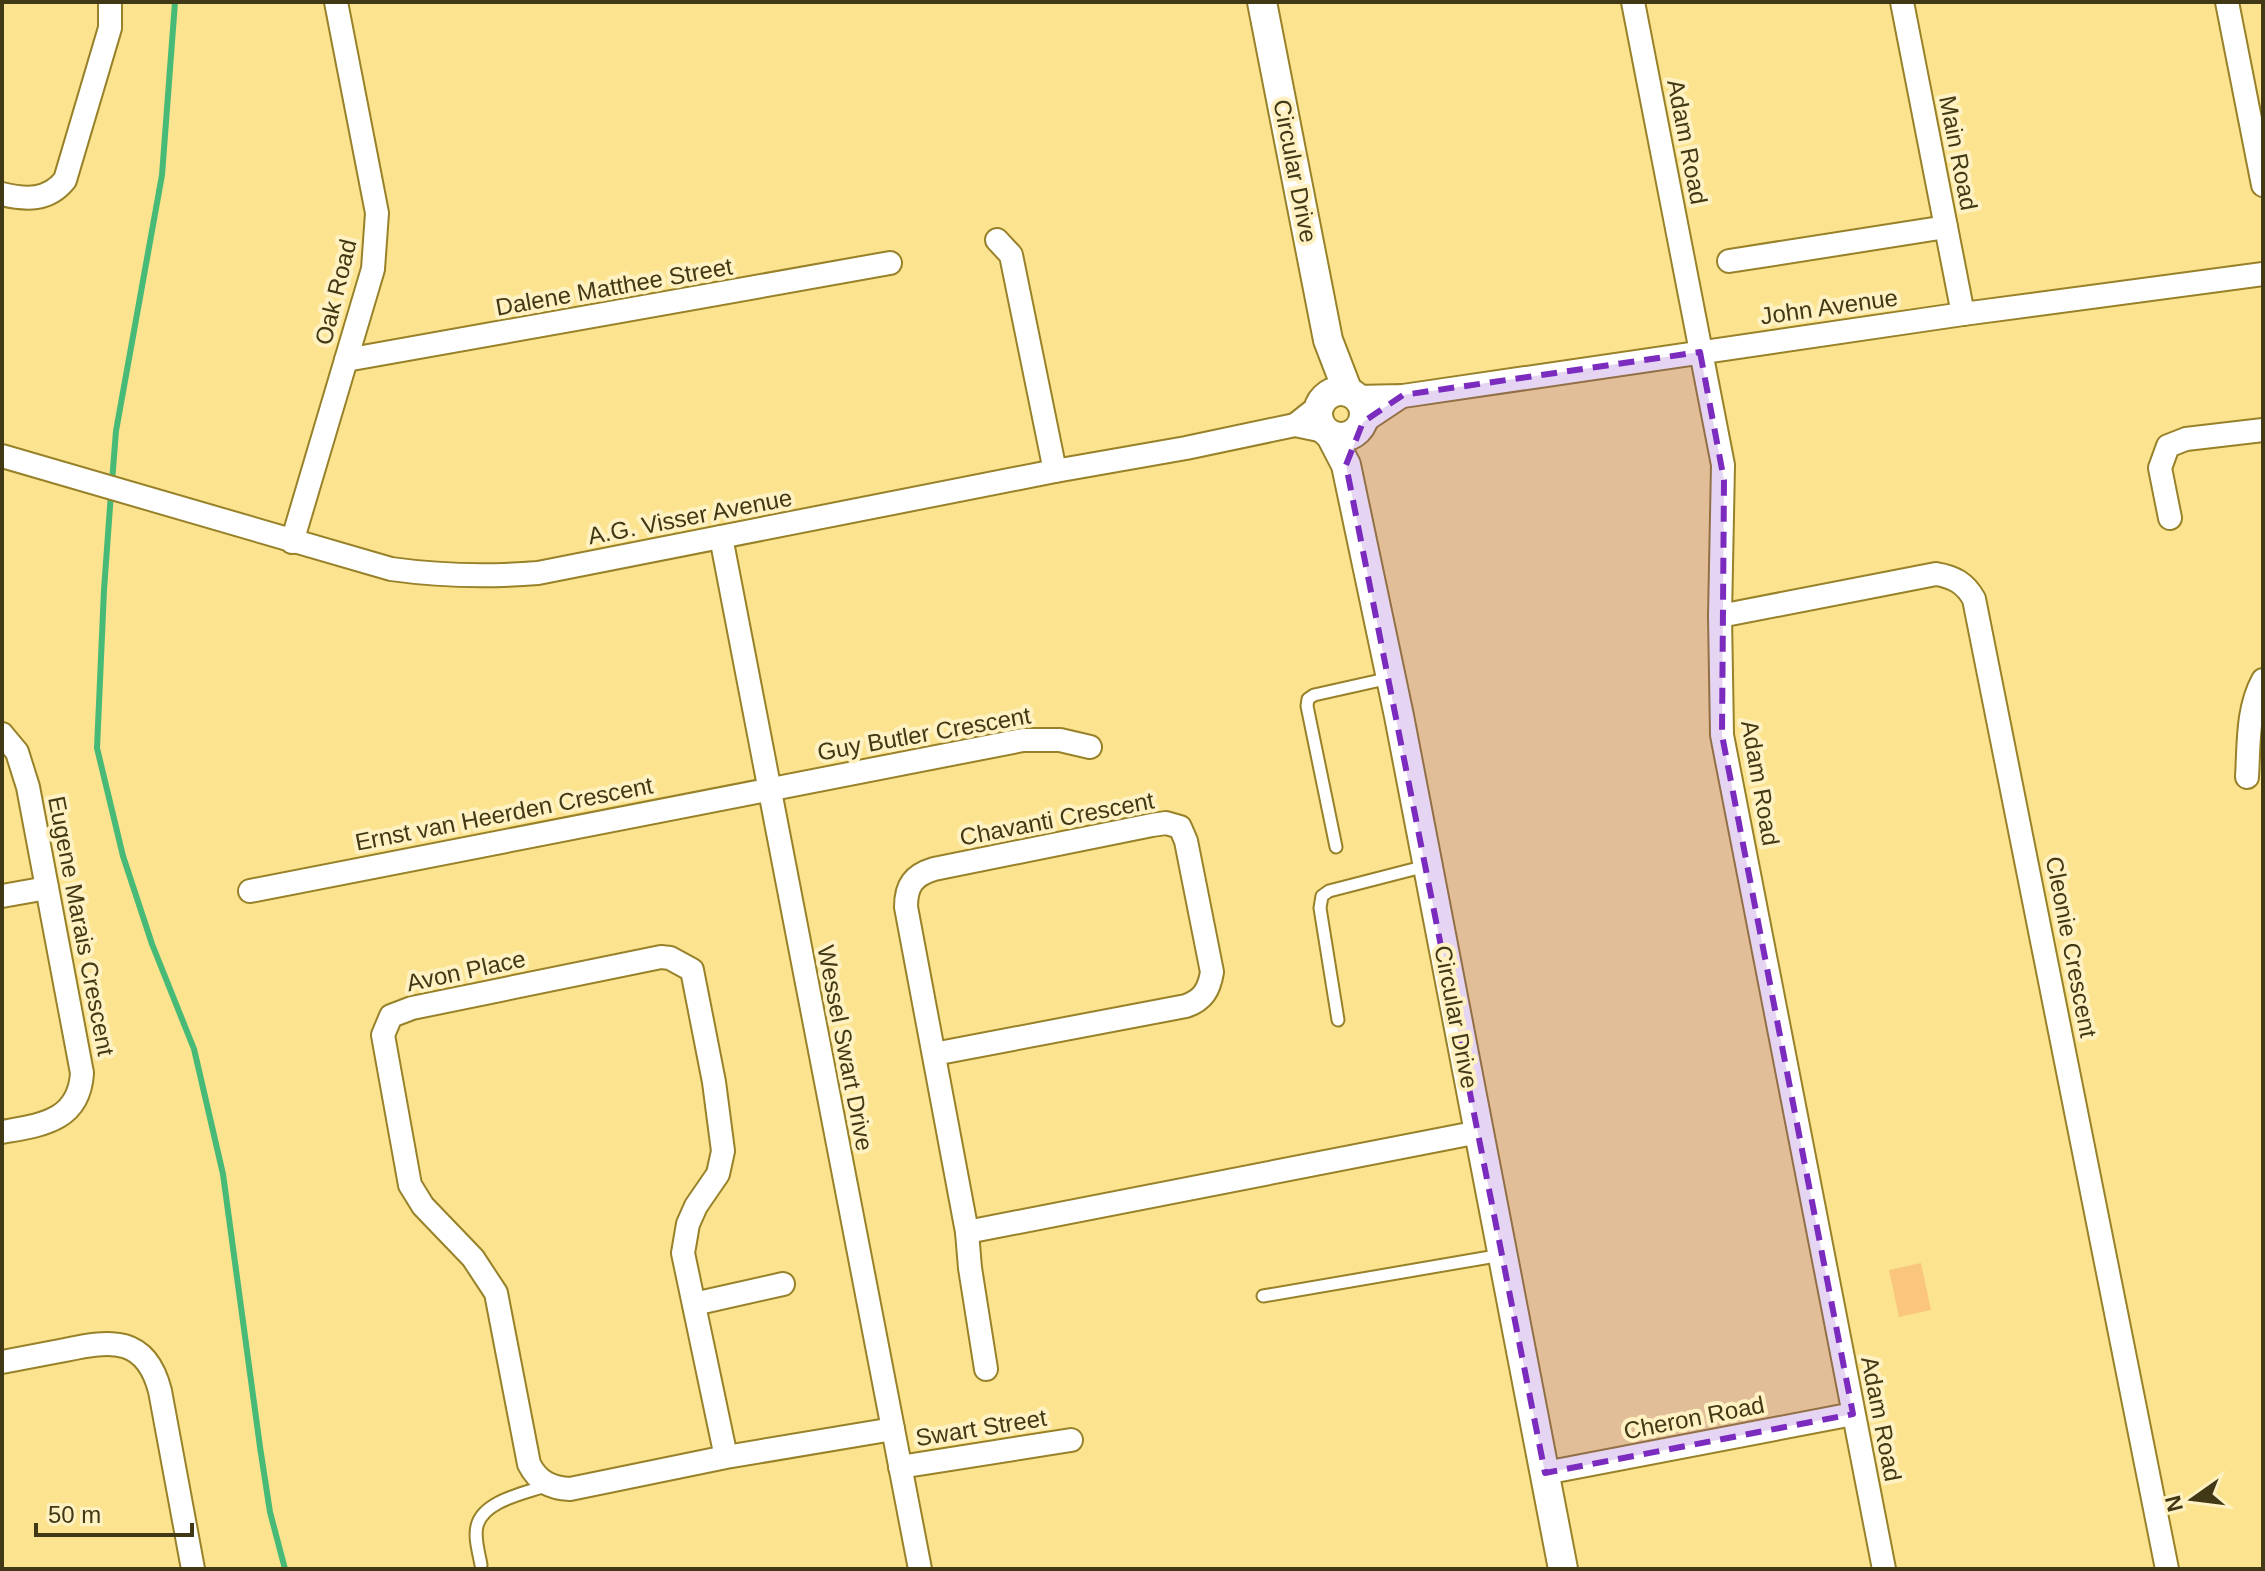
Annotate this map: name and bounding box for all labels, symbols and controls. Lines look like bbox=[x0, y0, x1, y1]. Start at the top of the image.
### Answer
street label: Adam Road bbox=[1662, 77, 1713, 207]
street label: Main Road bbox=[1934, 93, 1983, 212]
street label: Circular Drive bbox=[1268, 97, 1323, 245]
street label: Oak Road bbox=[309, 236, 362, 348]
street label: Dalene Matthee Street bbox=[493, 252, 735, 321]
street label: John Avenue bbox=[1759, 284, 1899, 330]
street label: A.G. Visser Avenue bbox=[586, 483, 794, 550]
street label: Guy Butler Crescent bbox=[815, 701, 1033, 766]
street label: Adam Road bbox=[1736, 718, 1785, 848]
street label: Ernst van Heerden Crescent bbox=[353, 771, 655, 856]
street label: Chavanti Crescent bbox=[957, 786, 1157, 851]
street label: Eugene Marais Crescent bbox=[43, 794, 120, 1058]
street label: Cleonie Crescent bbox=[2041, 854, 2102, 1040]
street label: Wessel Swart Drive bbox=[812, 943, 879, 1153]
street label: Circular Drive bbox=[1429, 943, 1484, 1091]
street label: Avon Place bbox=[404, 945, 528, 996]
street label: Adam Road bbox=[1856, 1354, 1907, 1484]
street label: Cheron Road bbox=[1621, 1391, 1767, 1444]
street label: Swart Street bbox=[914, 1404, 1049, 1451]
north arrow bbox=[2153, 1459, 2233, 1539]
scale bar bbox=[36, 1487, 192, 1537]
text: N bbox=[2160, 1493, 2188, 1514]
text: 50 m bbox=[48, 1501, 101, 1528]

